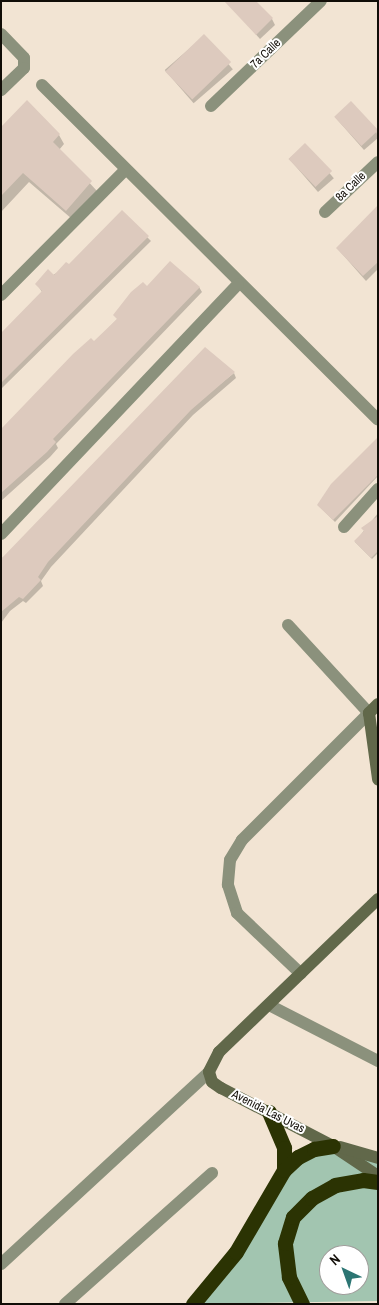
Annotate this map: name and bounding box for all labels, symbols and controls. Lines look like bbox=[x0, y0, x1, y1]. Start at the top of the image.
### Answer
street label: 7a Calle bbox=[248, 36, 284, 72]
street label: 8a Calle bbox=[333, 169, 369, 205]
street label: Avenida Las Uvas bbox=[229, 1087, 307, 1137]
north arrow bbox=[319, 1245, 369, 1295]
text: N bbox=[326, 1250, 344, 1269]

